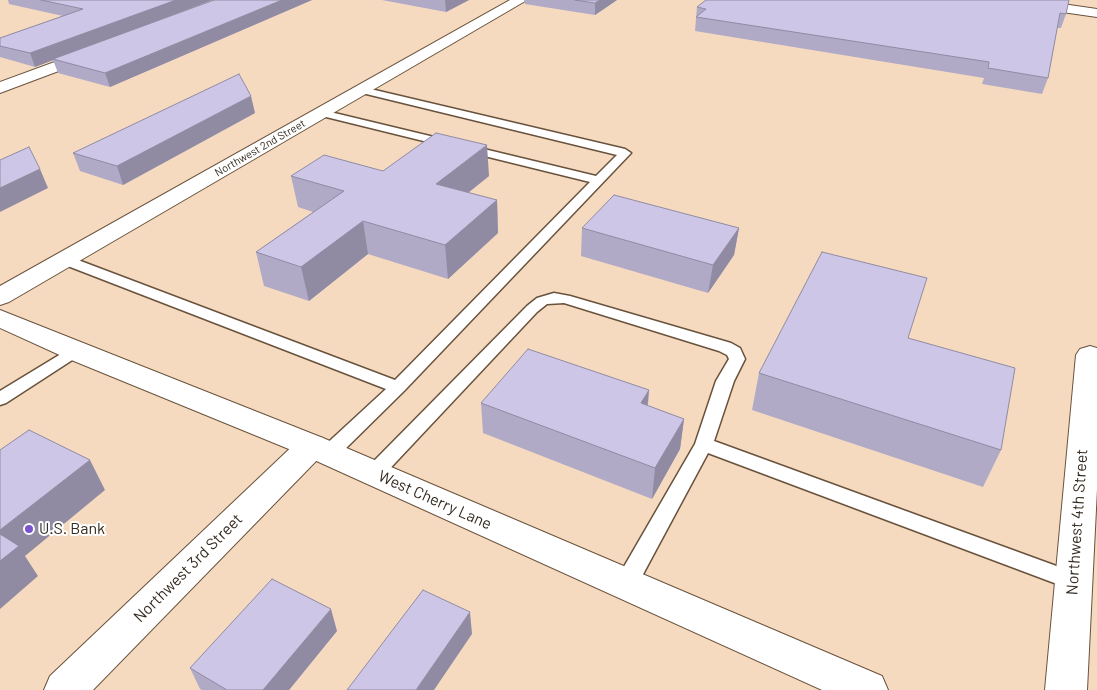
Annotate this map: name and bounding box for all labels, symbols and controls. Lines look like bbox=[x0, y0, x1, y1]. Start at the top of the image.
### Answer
street label: Northwest 2nd Street bbox=[212, 117, 308, 179]
street label: Northwest 4th Street bbox=[1062, 448, 1092, 596]
street label: West Cherry Lane bbox=[375, 466, 495, 534]
street label: Northwest 3rd Street bbox=[130, 510, 246, 626]
place label: U.S. Bank bbox=[39, 519, 105, 539]
marker: U.S. Bank bbox=[23, 523, 35, 535]

